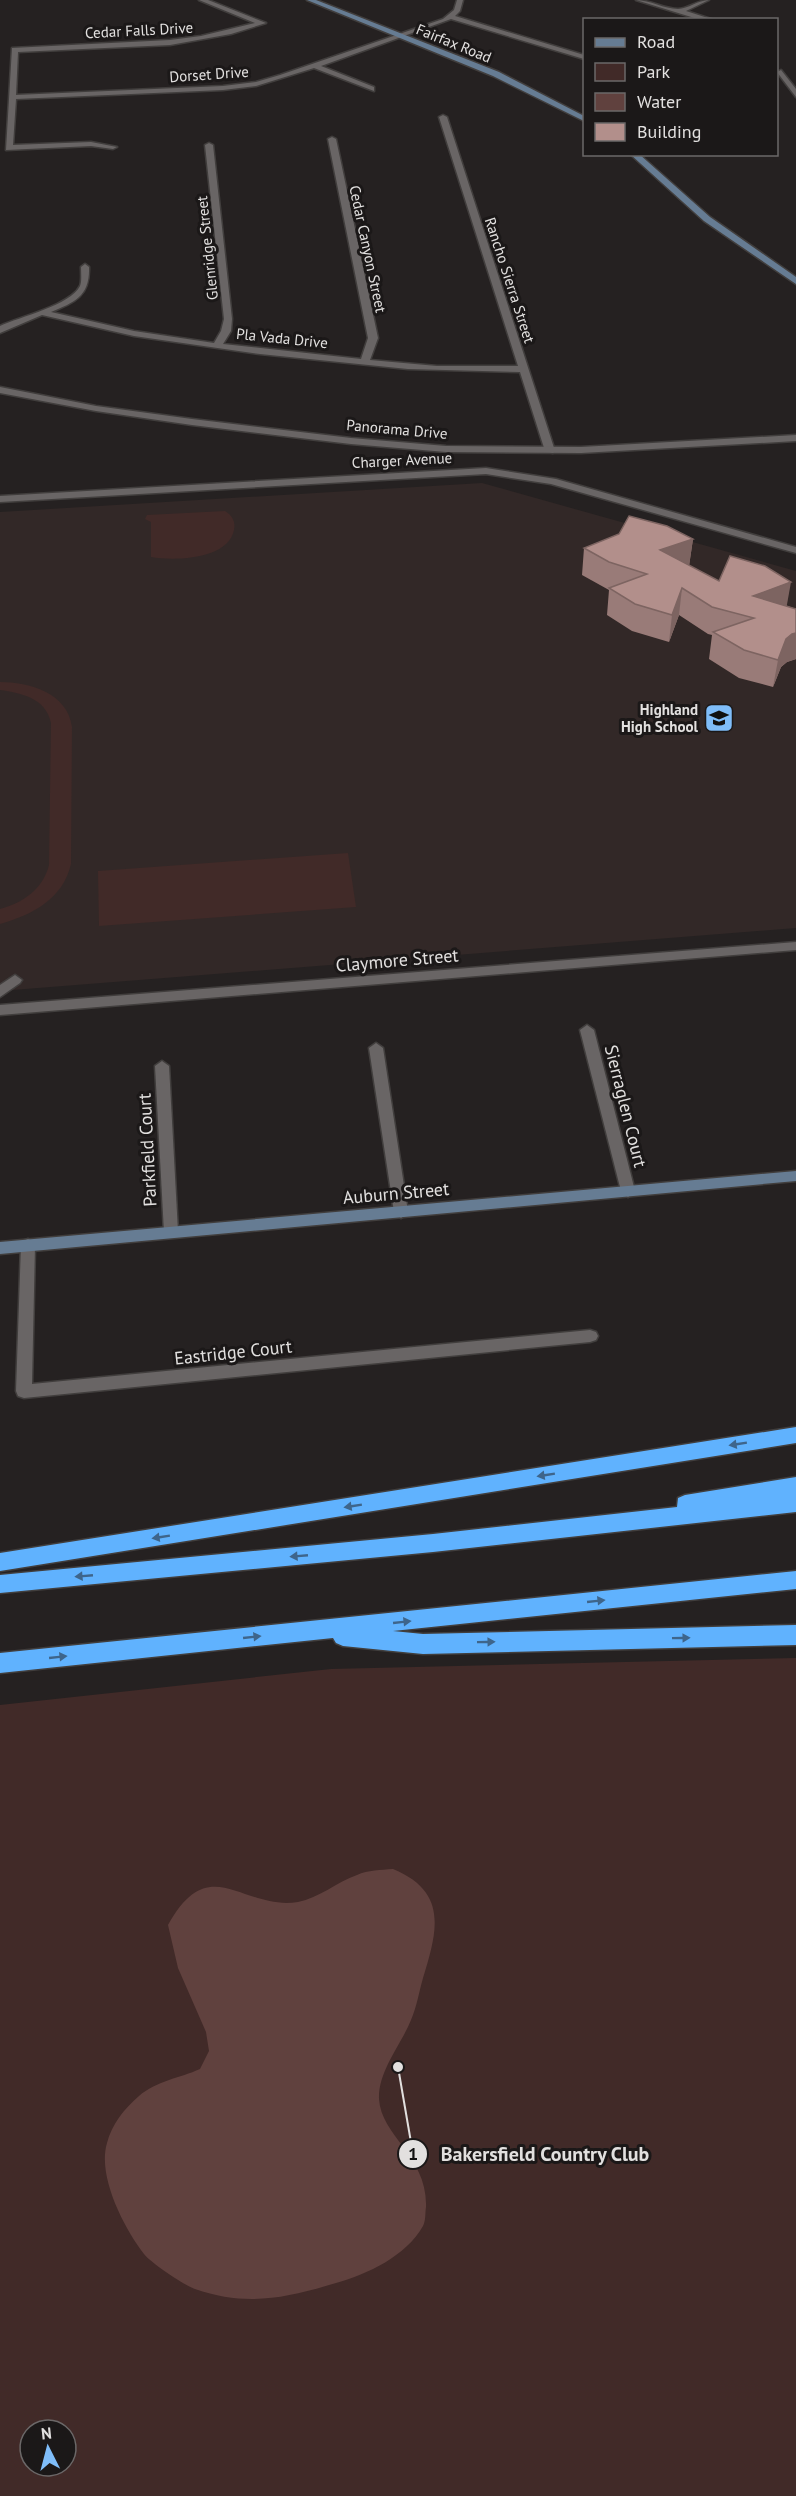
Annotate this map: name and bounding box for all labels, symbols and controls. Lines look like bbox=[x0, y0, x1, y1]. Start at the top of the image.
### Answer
street label: Cedar Falls Drive bbox=[84, 18, 194, 42]
legend bbox=[583, 18, 778, 156]
street label: Fairfax Road bbox=[414, 19, 494, 67]
text: Road bbox=[637, 30, 675, 53]
text: Park bbox=[637, 60, 670, 83]
street label: Dorset Drive bbox=[169, 62, 249, 86]
text: Water bbox=[637, 90, 681, 113]
text: Building bbox=[637, 120, 701, 143]
street label: Cedar Canyon Street bbox=[345, 184, 391, 314]
street label: Glenridge Street bbox=[192, 195, 222, 301]
street label: Rancho Sierra Street bbox=[481, 215, 539, 345]
street label: Pla Vada Drive bbox=[235, 324, 329, 352]
street label: Panorama Drive bbox=[346, 415, 448, 443]
street label: Charger Avenue bbox=[351, 448, 453, 472]
place label: Highland High School bbox=[621, 700, 699, 736]
school or university icon: Highland High School bbox=[703, 702, 735, 734]
street label: Claymore Street bbox=[335, 943, 459, 977]
street label: Sierraglen Court bbox=[600, 1042, 652, 1170]
street label: Parkfield Court bbox=[133, 1093, 161, 1207]
street label: Auburn Street bbox=[342, 1177, 450, 1209]
street label: Eastridge Court bbox=[173, 1334, 293, 1370]
one-way arrow bbox=[729, 1440, 748, 1449]
one-way arrow bbox=[536, 1471, 555, 1480]
one-way arrow bbox=[344, 1502, 363, 1511]
one-way arrow bbox=[151, 1533, 170, 1542]
one-way arrow bbox=[290, 1551, 309, 1561]
one-way arrow bbox=[75, 1571, 94, 1581]
one-way arrow bbox=[587, 1596, 606, 1606]
one-way arrow bbox=[393, 1617, 412, 1627]
one-way arrow bbox=[243, 1633, 262, 1642]
one-way arrow bbox=[672, 1633, 691, 1643]
one-way arrow bbox=[477, 1638, 496, 1647]
one-way arrow bbox=[49, 1652, 68, 1662]
callout: Bakersfield Country Club bbox=[398, 2135, 662, 2173]
text: Bakersfield Country Club bbox=[441, 2141, 650, 2167]
text: 1 bbox=[408, 2142, 418, 2165]
north arrow bbox=[18, 2418, 78, 2478]
text: N bbox=[40, 2423, 53, 2444]

